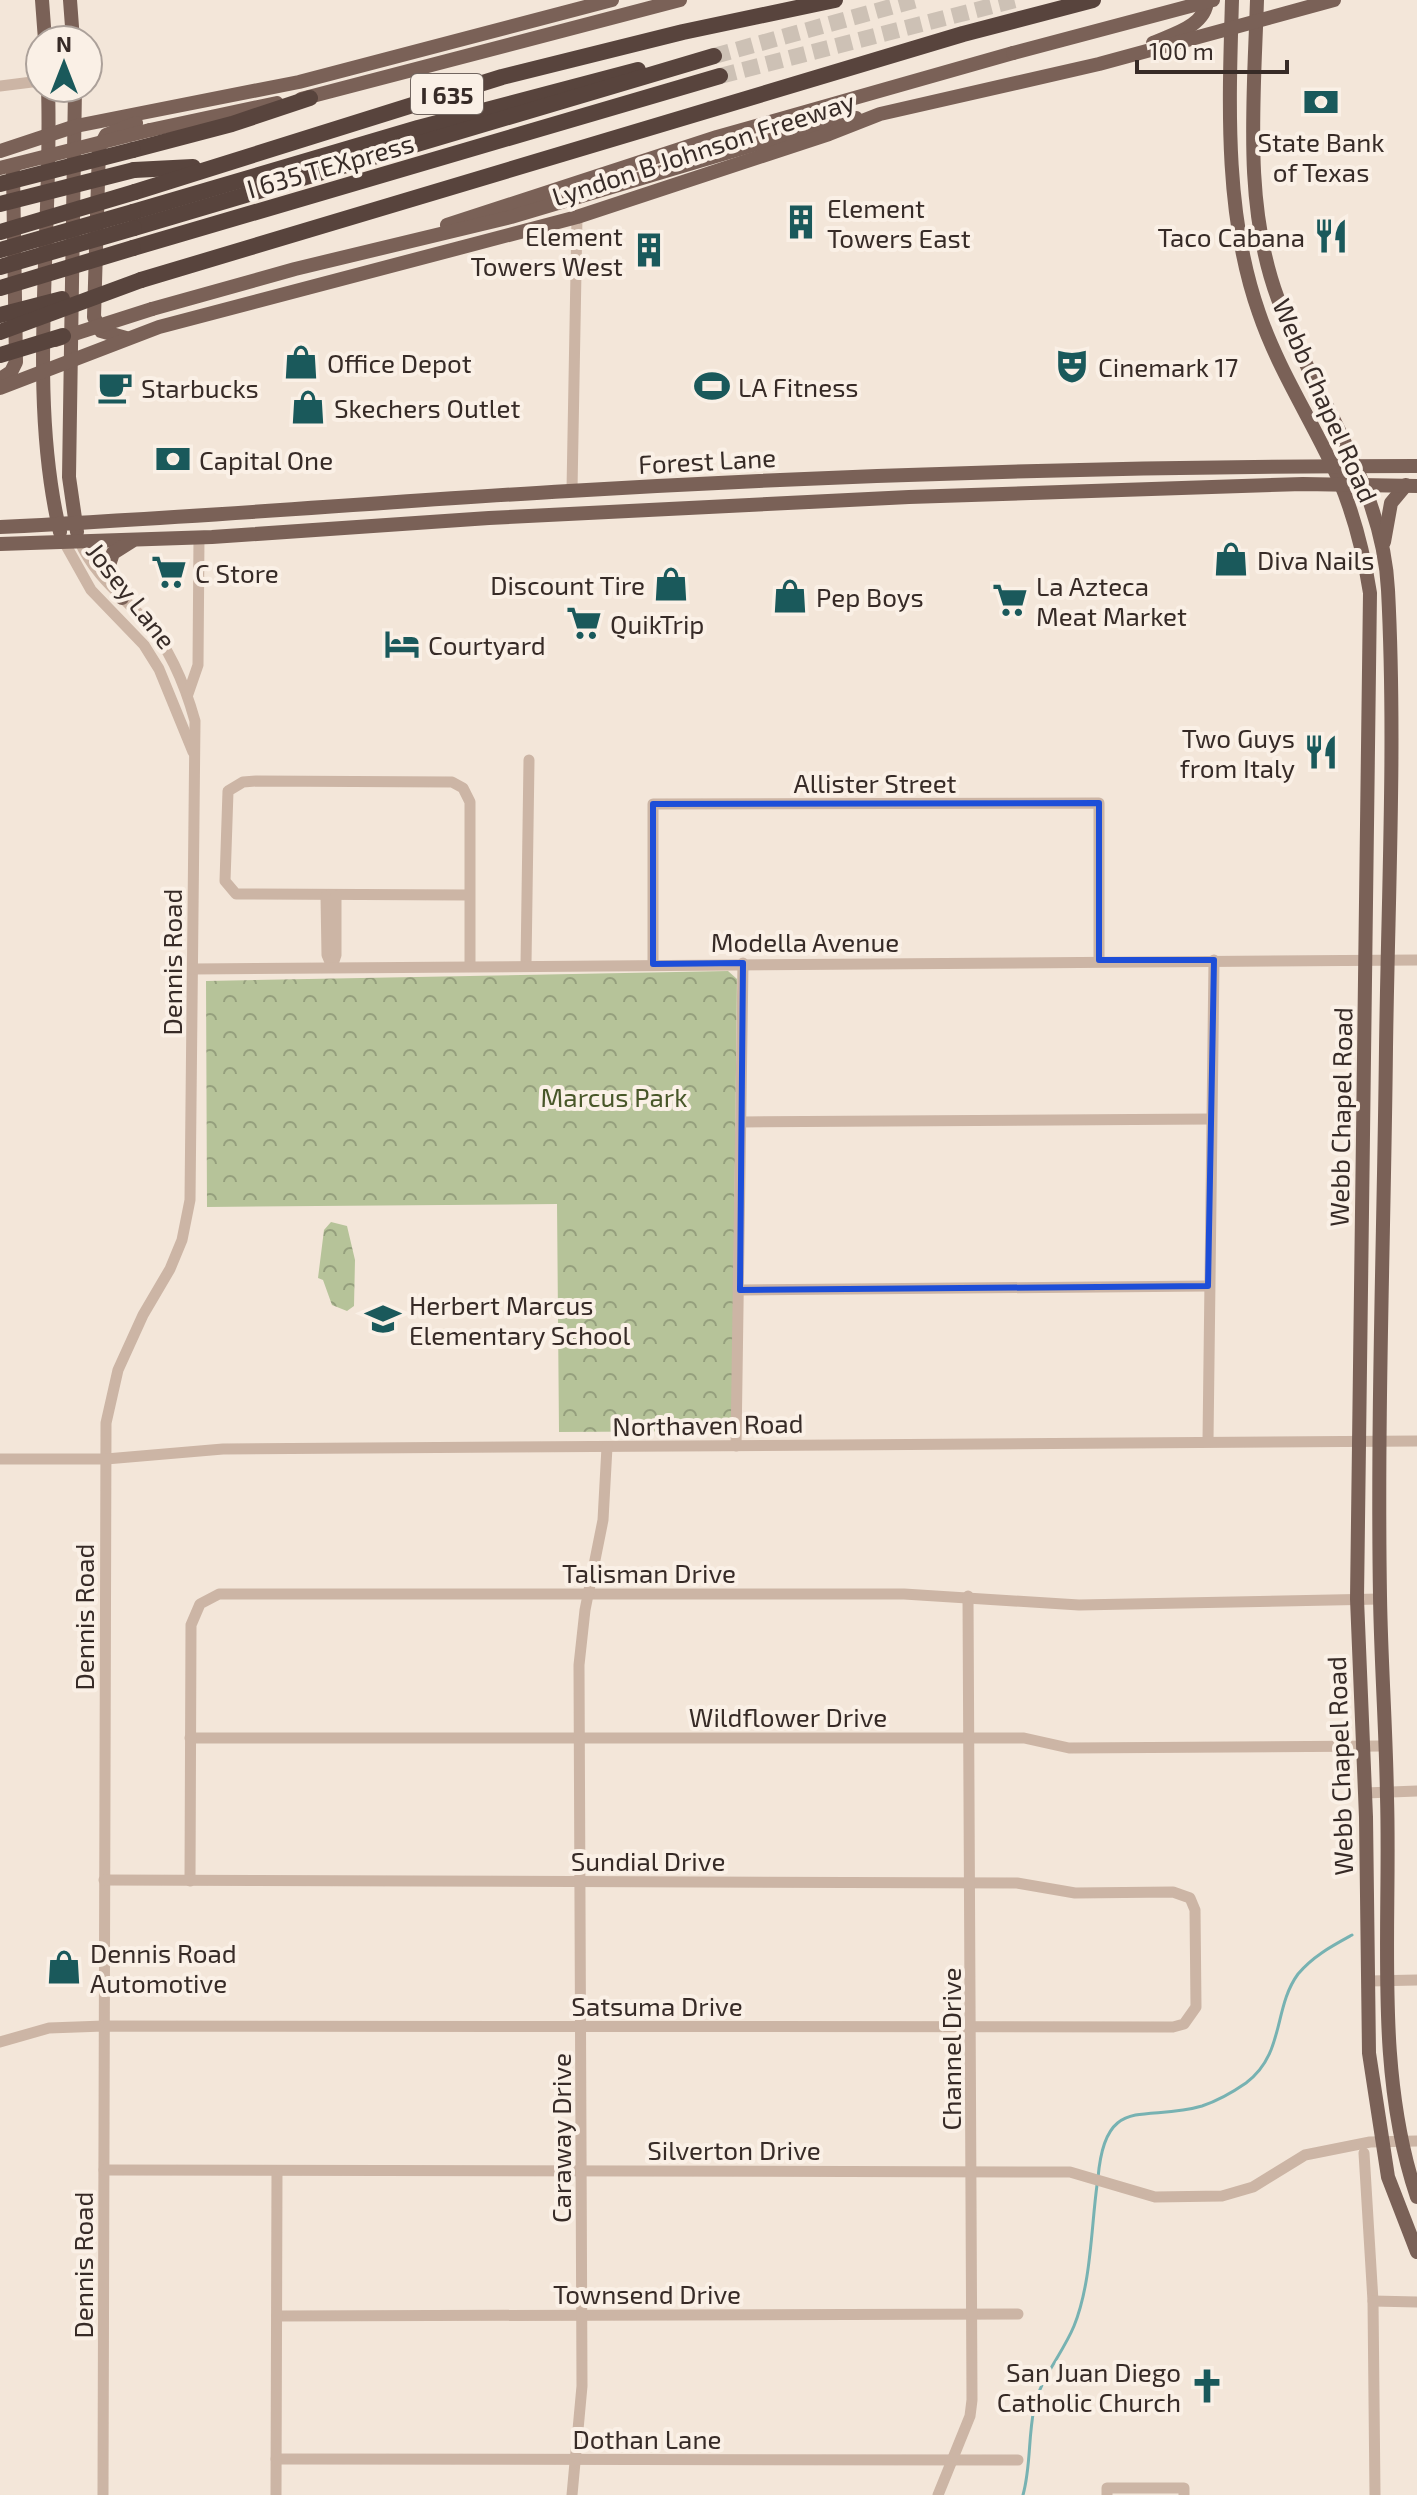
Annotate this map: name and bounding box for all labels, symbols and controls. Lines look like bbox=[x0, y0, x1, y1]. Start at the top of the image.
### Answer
north arrow bbox=[24, 24, 104, 104]
scale bar bbox=[1137, 24, 1287, 74]
text: N bbox=[56, 30, 72, 56]
text: 100 m bbox=[1149, 36, 1214, 65]
road number: I 635 bbox=[411, 74, 483, 114]
bank icon: State Bank of Texas bbox=[1302, 83, 1340, 121]
street label: Lyndon B Johnson Freeway bbox=[548, 84, 858, 212]
street label: I 635 TEXpress bbox=[243, 126, 417, 204]
place label: State Bank of Texas bbox=[1257, 126, 1385, 187]
place label: Element Towers East bbox=[827, 192, 971, 253]
building icon: Element Towers East bbox=[782, 203, 820, 241]
restaurant icon: Taco Cabana bbox=[1312, 217, 1350, 255]
place label: Element Towers West bbox=[470, 220, 623, 281]
place label: Taco Cabana bbox=[1157, 221, 1305, 252]
building icon: Element Towers West bbox=[630, 231, 668, 269]
street label: Webb Chapel Road bbox=[1267, 293, 1385, 507]
shop icon: Office Depot bbox=[282, 343, 320, 381]
place label: Office Depot bbox=[327, 347, 472, 378]
theatre icon: Cinemark 17 bbox=[1053, 347, 1091, 385]
place label: Cinemark 17 bbox=[1098, 351, 1238, 382]
sports icon: LA Fitness bbox=[693, 367, 731, 405]
cafe icon: Starbucks bbox=[96, 368, 134, 406]
place label: LA Fitness bbox=[738, 371, 859, 402]
place label: Starbucks bbox=[141, 372, 259, 403]
shop icon: Skechers Outlet bbox=[289, 388, 327, 426]
place label: Skechers Outlet bbox=[334, 392, 520, 423]
bank icon: Capital One bbox=[154, 440, 192, 478]
street label: Forest Lane bbox=[637, 441, 777, 479]
place label: Capital One bbox=[199, 444, 333, 475]
street label: Josey Lane bbox=[81, 536, 183, 654]
shop icon: Diva Nails bbox=[1212, 540, 1250, 578]
place label: Diva Nails bbox=[1257, 544, 1374, 575]
supermarket icon: C Store bbox=[150, 553, 188, 591]
place label: C Store bbox=[195, 557, 279, 588]
shop icon: Discount Tire bbox=[652, 565, 690, 603]
place label: Discount Tire bbox=[490, 569, 645, 600]
place label: La Azteca Meat Market bbox=[1036, 570, 1187, 631]
shop icon: Pep Boys bbox=[771, 577, 809, 615]
place label: Pep Boys bbox=[816, 581, 924, 612]
supermarket icon: La Azteca Meat Market bbox=[991, 581, 1029, 619]
supermarket icon: QuikTrip bbox=[565, 604, 603, 642]
place label: QuikTrip bbox=[610, 608, 704, 639]
hotel icon: Courtyard bbox=[383, 625, 421, 663]
place label: Courtyard bbox=[428, 629, 546, 660]
place label: Two Guys from Italy bbox=[1180, 722, 1295, 783]
restaurant icon: Two Guys from Italy bbox=[1302, 733, 1340, 771]
street label: Allister Street bbox=[793, 767, 957, 798]
street label: Dennis Road bbox=[156, 889, 187, 1035]
street label: Modella Avenue bbox=[711, 926, 899, 957]
street label: Webb Chapel Road bbox=[1323, 1007, 1357, 1227]
park label: Marcus Park bbox=[541, 1081, 687, 1112]
place label: Herbert Marcus Elementary School bbox=[409, 1289, 631, 1350]
school or university icon: Herbert Marcus Elementary School bbox=[364, 1300, 402, 1338]
street label: Northaven Road bbox=[612, 1407, 804, 1441]
street label: Dennis Road bbox=[68, 1544, 99, 1690]
street label: Talisman Drive bbox=[562, 1557, 736, 1588]
street label: Webb Chapel Road bbox=[1320, 1656, 1358, 1876]
street label: Wildflower Drive bbox=[689, 1701, 887, 1732]
street label: Sundial Drive bbox=[571, 1845, 725, 1876]
place label: Dennis Road Automotive bbox=[90, 1937, 237, 1998]
shop icon: Dennis Road Automotive bbox=[45, 1948, 83, 1986]
street label: Channel Drive bbox=[935, 1968, 966, 2130]
street label: Satsuma Drive bbox=[571, 1990, 743, 2021]
street label: Caraway Drive bbox=[545, 2053, 576, 2223]
street label: Silverton Drive bbox=[647, 2134, 821, 2165]
street label: Dennis Road bbox=[67, 2192, 98, 2338]
street label: Townsend Drive bbox=[553, 2278, 741, 2309]
place label: San Juan Diego Catholic Church bbox=[997, 2356, 1181, 2417]
church icon: San Juan Diego Catholic Church bbox=[1188, 2367, 1226, 2405]
street label: Dothan Lane bbox=[573, 2423, 721, 2454]

